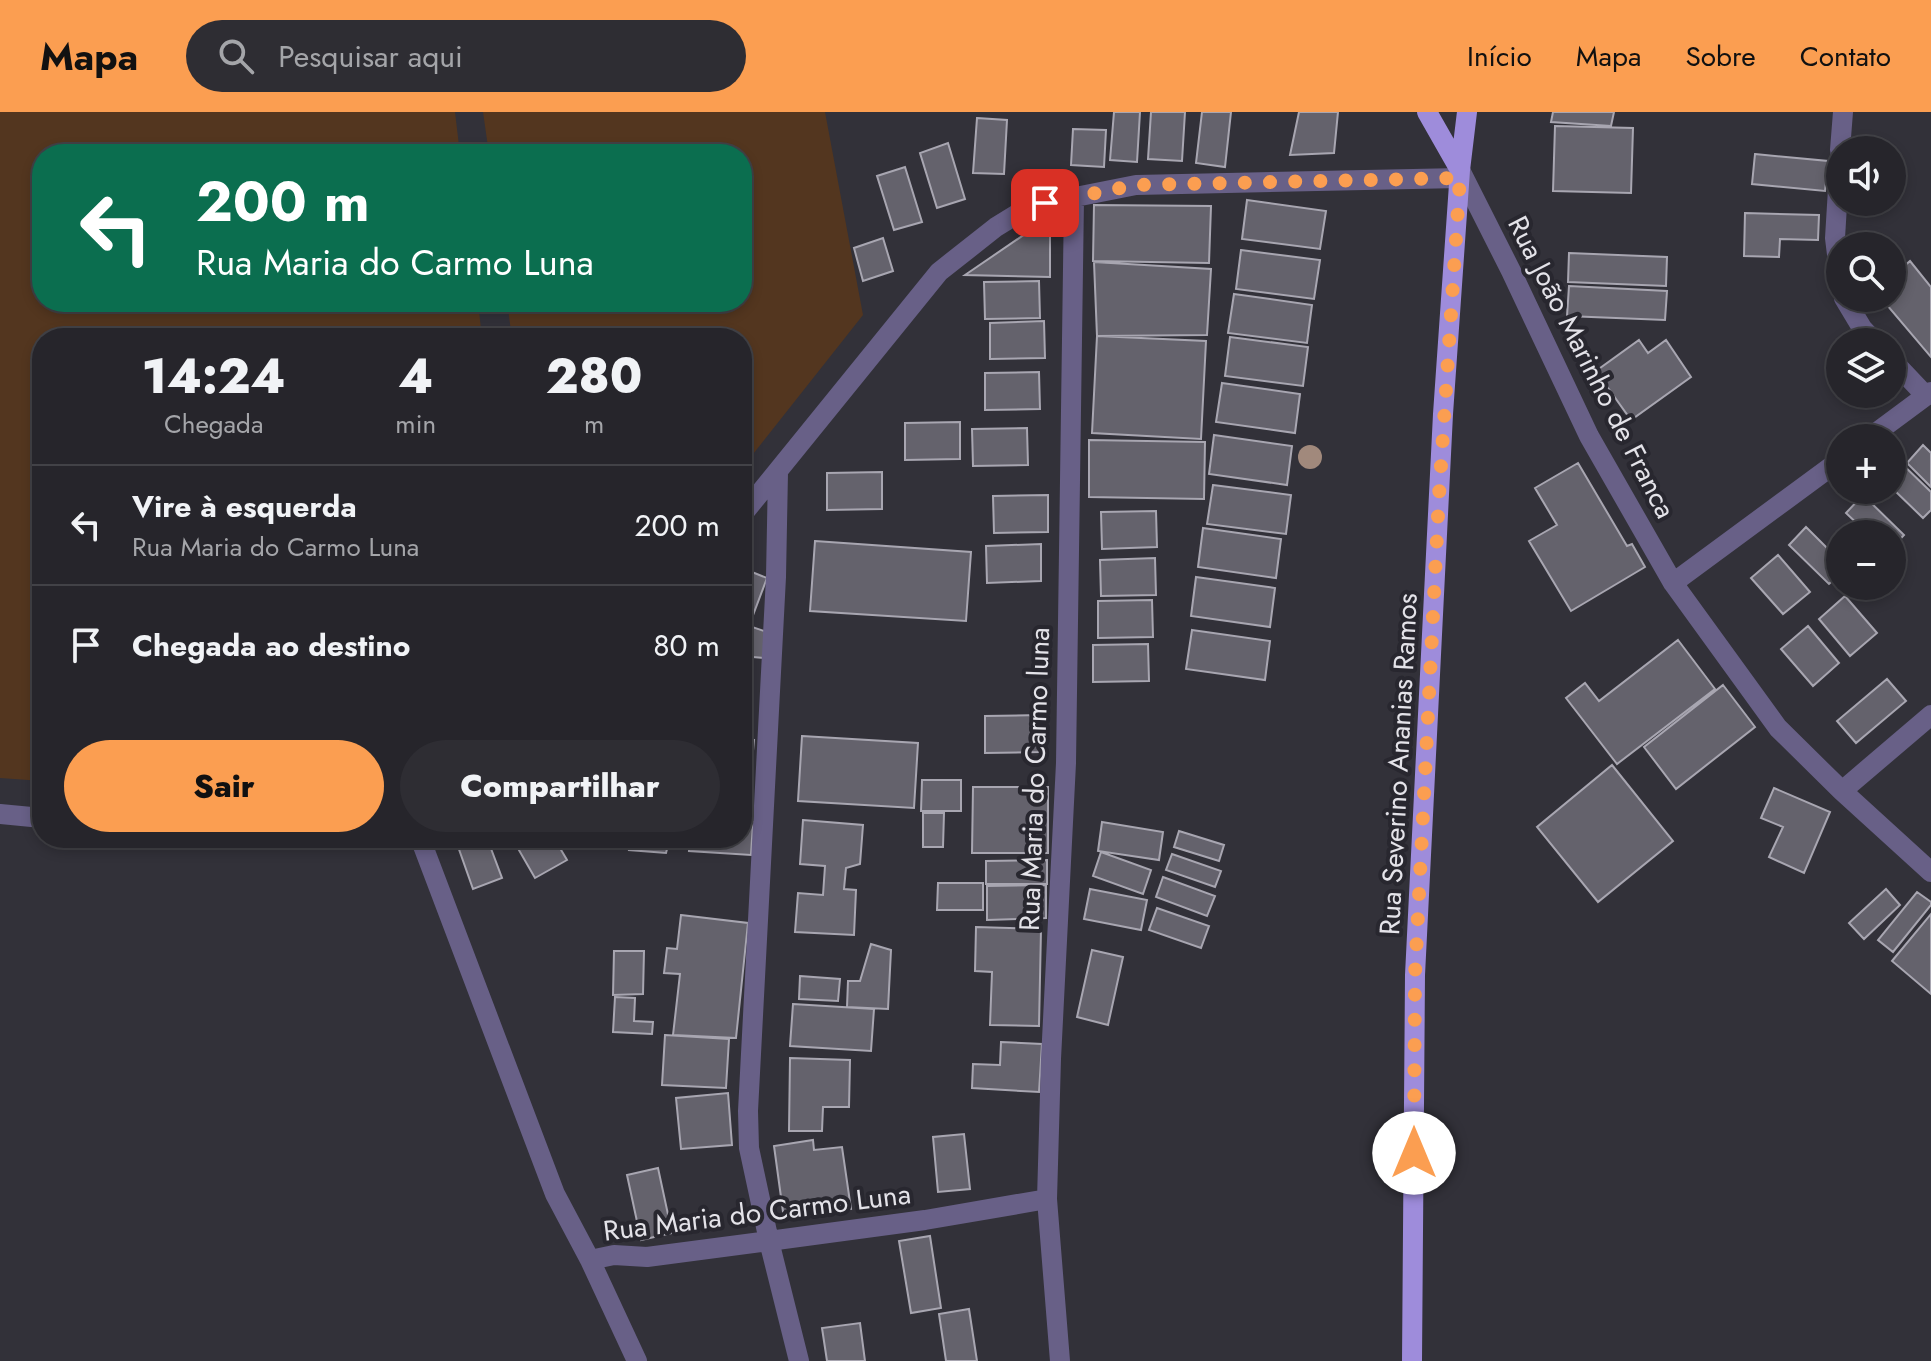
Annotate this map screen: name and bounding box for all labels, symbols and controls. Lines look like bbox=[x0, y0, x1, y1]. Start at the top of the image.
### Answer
search box bbox=[186, 20, 746, 92]
text: Mapa bbox=[40, 29, 138, 84]
icon: search bbox=[214, 34, 258, 78]
text: Pesquisar aqui bbox=[278, 35, 463, 78]
text: Início bbox=[1467, 36, 1532, 77]
text: Mapa bbox=[1576, 36, 1641, 77]
text: Sobre bbox=[1685, 36, 1756, 77]
text: Contato bbox=[1800, 36, 1891, 77]
map controls bbox=[1826, 136, 1906, 600]
button: sound bbox=[1826, 136, 1906, 216]
text: 200 m bbox=[196, 161, 370, 242]
pin bbox=[1011, 169, 1079, 237]
icon: left bbox=[64, 176, 168, 280]
icon: arrive bbox=[1023, 181, 1067, 225]
street label: Rua João Marinho de Franca bbox=[1497, 209, 1686, 526]
button: search bbox=[1826, 232, 1906, 312]
text: Rua Maria do Carmo Luna bbox=[196, 236, 594, 288]
button: layers bbox=[1826, 328, 1906, 408]
text: 14:24 bbox=[142, 342, 286, 411]
text: 4 bbox=[398, 342, 433, 411]
text: 280 bbox=[546, 342, 642, 411]
text: Chegada bbox=[164, 405, 263, 443]
text: min bbox=[395, 405, 436, 443]
text: m bbox=[584, 405, 604, 443]
button: + bbox=[1826, 424, 1906, 504]
text: Vire à esquerda bbox=[132, 485, 357, 528]
icon: left bbox=[64, 503, 108, 547]
text: 200 m bbox=[635, 504, 720, 547]
button: − bbox=[1826, 520, 1906, 600]
text: Rua Maria do Carmo Luna bbox=[132, 528, 419, 566]
street label: Rua Severino Ananias Ramos bbox=[1369, 592, 1428, 936]
icon: arrive bbox=[64, 623, 108, 667]
text: Chegada ao destino bbox=[132, 624, 410, 667]
text: 80 m bbox=[653, 624, 720, 667]
street label: Rua Maria do Carmo luna bbox=[1009, 626, 1060, 932]
button: Sair bbox=[64, 740, 384, 832]
button: Compartilhar bbox=[400, 740, 720, 832]
position arrow bbox=[1372, 1111, 1456, 1195]
street label: Rua Maria do Carmo Luna bbox=[601, 1173, 913, 1252]

